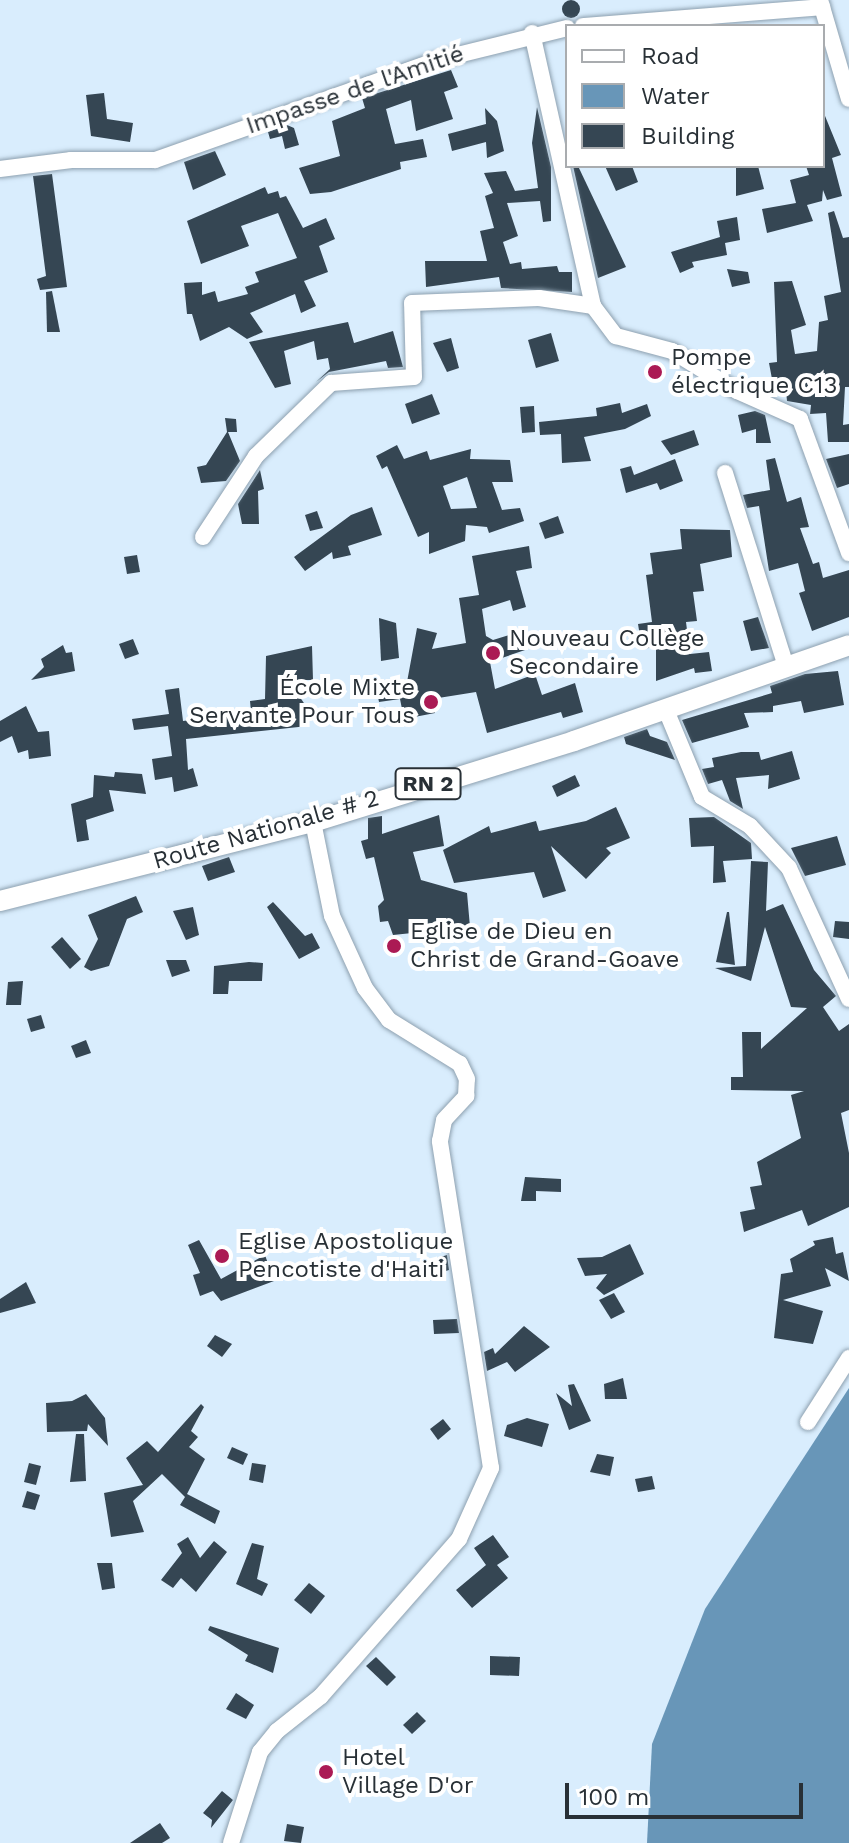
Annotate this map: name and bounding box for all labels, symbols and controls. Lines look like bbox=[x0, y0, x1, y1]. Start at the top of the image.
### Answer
legend bbox=[565, 24, 825, 168]
street label: Impasse de l'Amitié bbox=[242, 39, 468, 141]
text: Road bbox=[641, 42, 700, 70]
text: Water bbox=[641, 82, 710, 110]
text: Building bbox=[641, 122, 734, 150]
place label: Pompe électrique C13 bbox=[671, 344, 837, 400]
marker: Pompe électrique C13 bbox=[646, 363, 664, 381]
place label: Nouveau Collège Secondaire bbox=[509, 625, 705, 681]
marker: Nouveau Collège Secondaire bbox=[484, 644, 502, 662]
place label: École Mixte Servante Pour Tous bbox=[188, 674, 415, 730]
marker: École Mixte Servante Pour Tous bbox=[422, 693, 440, 711]
road number: RN 2 bbox=[394, 766, 462, 802]
street label: Route Nationale # 2 bbox=[150, 784, 382, 876]
place label: Eglise de Dieu en Christ de Grand-Goave bbox=[410, 918, 679, 974]
marker: Eglise de Dieu en Christ de Grand-Goave bbox=[385, 937, 403, 955]
place label: Eglise Apostolique Pencotiste d'Haiti bbox=[238, 1228, 454, 1284]
marker: Eglise Apostolique Pencotiste d'Haiti bbox=[213, 1247, 231, 1265]
place label: Hotel Village D'or bbox=[342, 1744, 474, 1800]
marker: Hotel Village D'or bbox=[317, 1763, 335, 1781]
scale bar bbox=[569, 1767, 807, 1817]
text: 100 m bbox=[579, 1783, 649, 1811]

